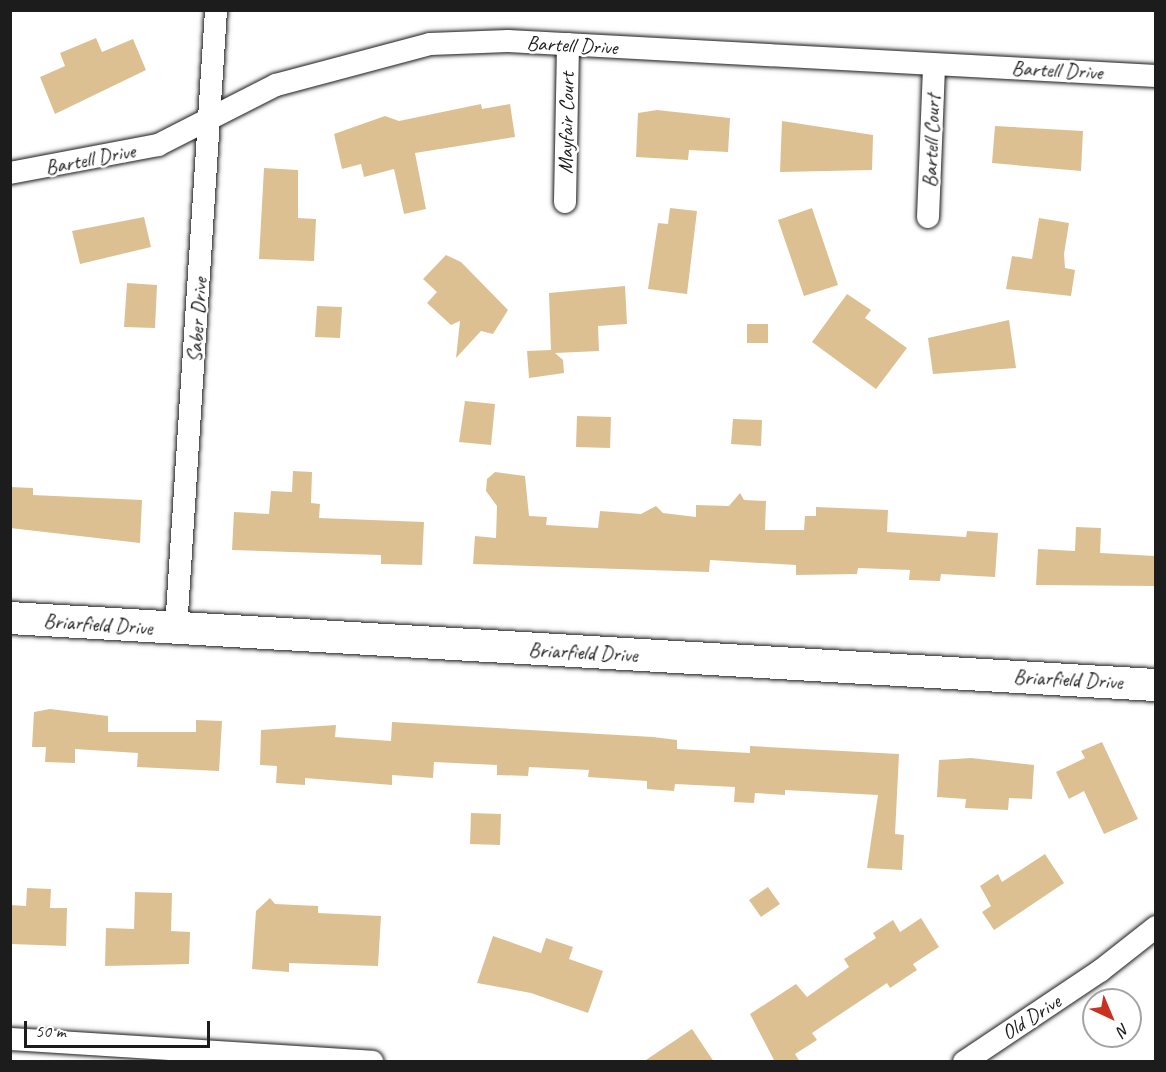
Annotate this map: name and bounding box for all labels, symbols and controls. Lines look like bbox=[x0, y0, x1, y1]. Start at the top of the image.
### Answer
street label: Bartell Drive bbox=[526, 30, 618, 60]
street label: Bartell Drive bbox=[1011, 55, 1103, 85]
street label: Mayfair Court bbox=[553, 72, 579, 174]
street label: Bartell Court bbox=[917, 94, 945, 188]
street label: Bartell Drive bbox=[43, 138, 137, 180]
street label: Saber Drive bbox=[181, 276, 213, 364]
street label: Briarfield Drive bbox=[42, 608, 154, 640]
street label: Briarfield Drive bbox=[528, 637, 638, 667]
street label: Briarfield Drive bbox=[1013, 664, 1123, 694]
north arrow bbox=[1082, 988, 1142, 1048]
street label: Old Drive bbox=[997, 989, 1065, 1045]
scale bar bbox=[27, 1009, 213, 1047]
text: N bbox=[1113, 1019, 1134, 1040]
text: 50 m bbox=[35, 1020, 66, 1042]

